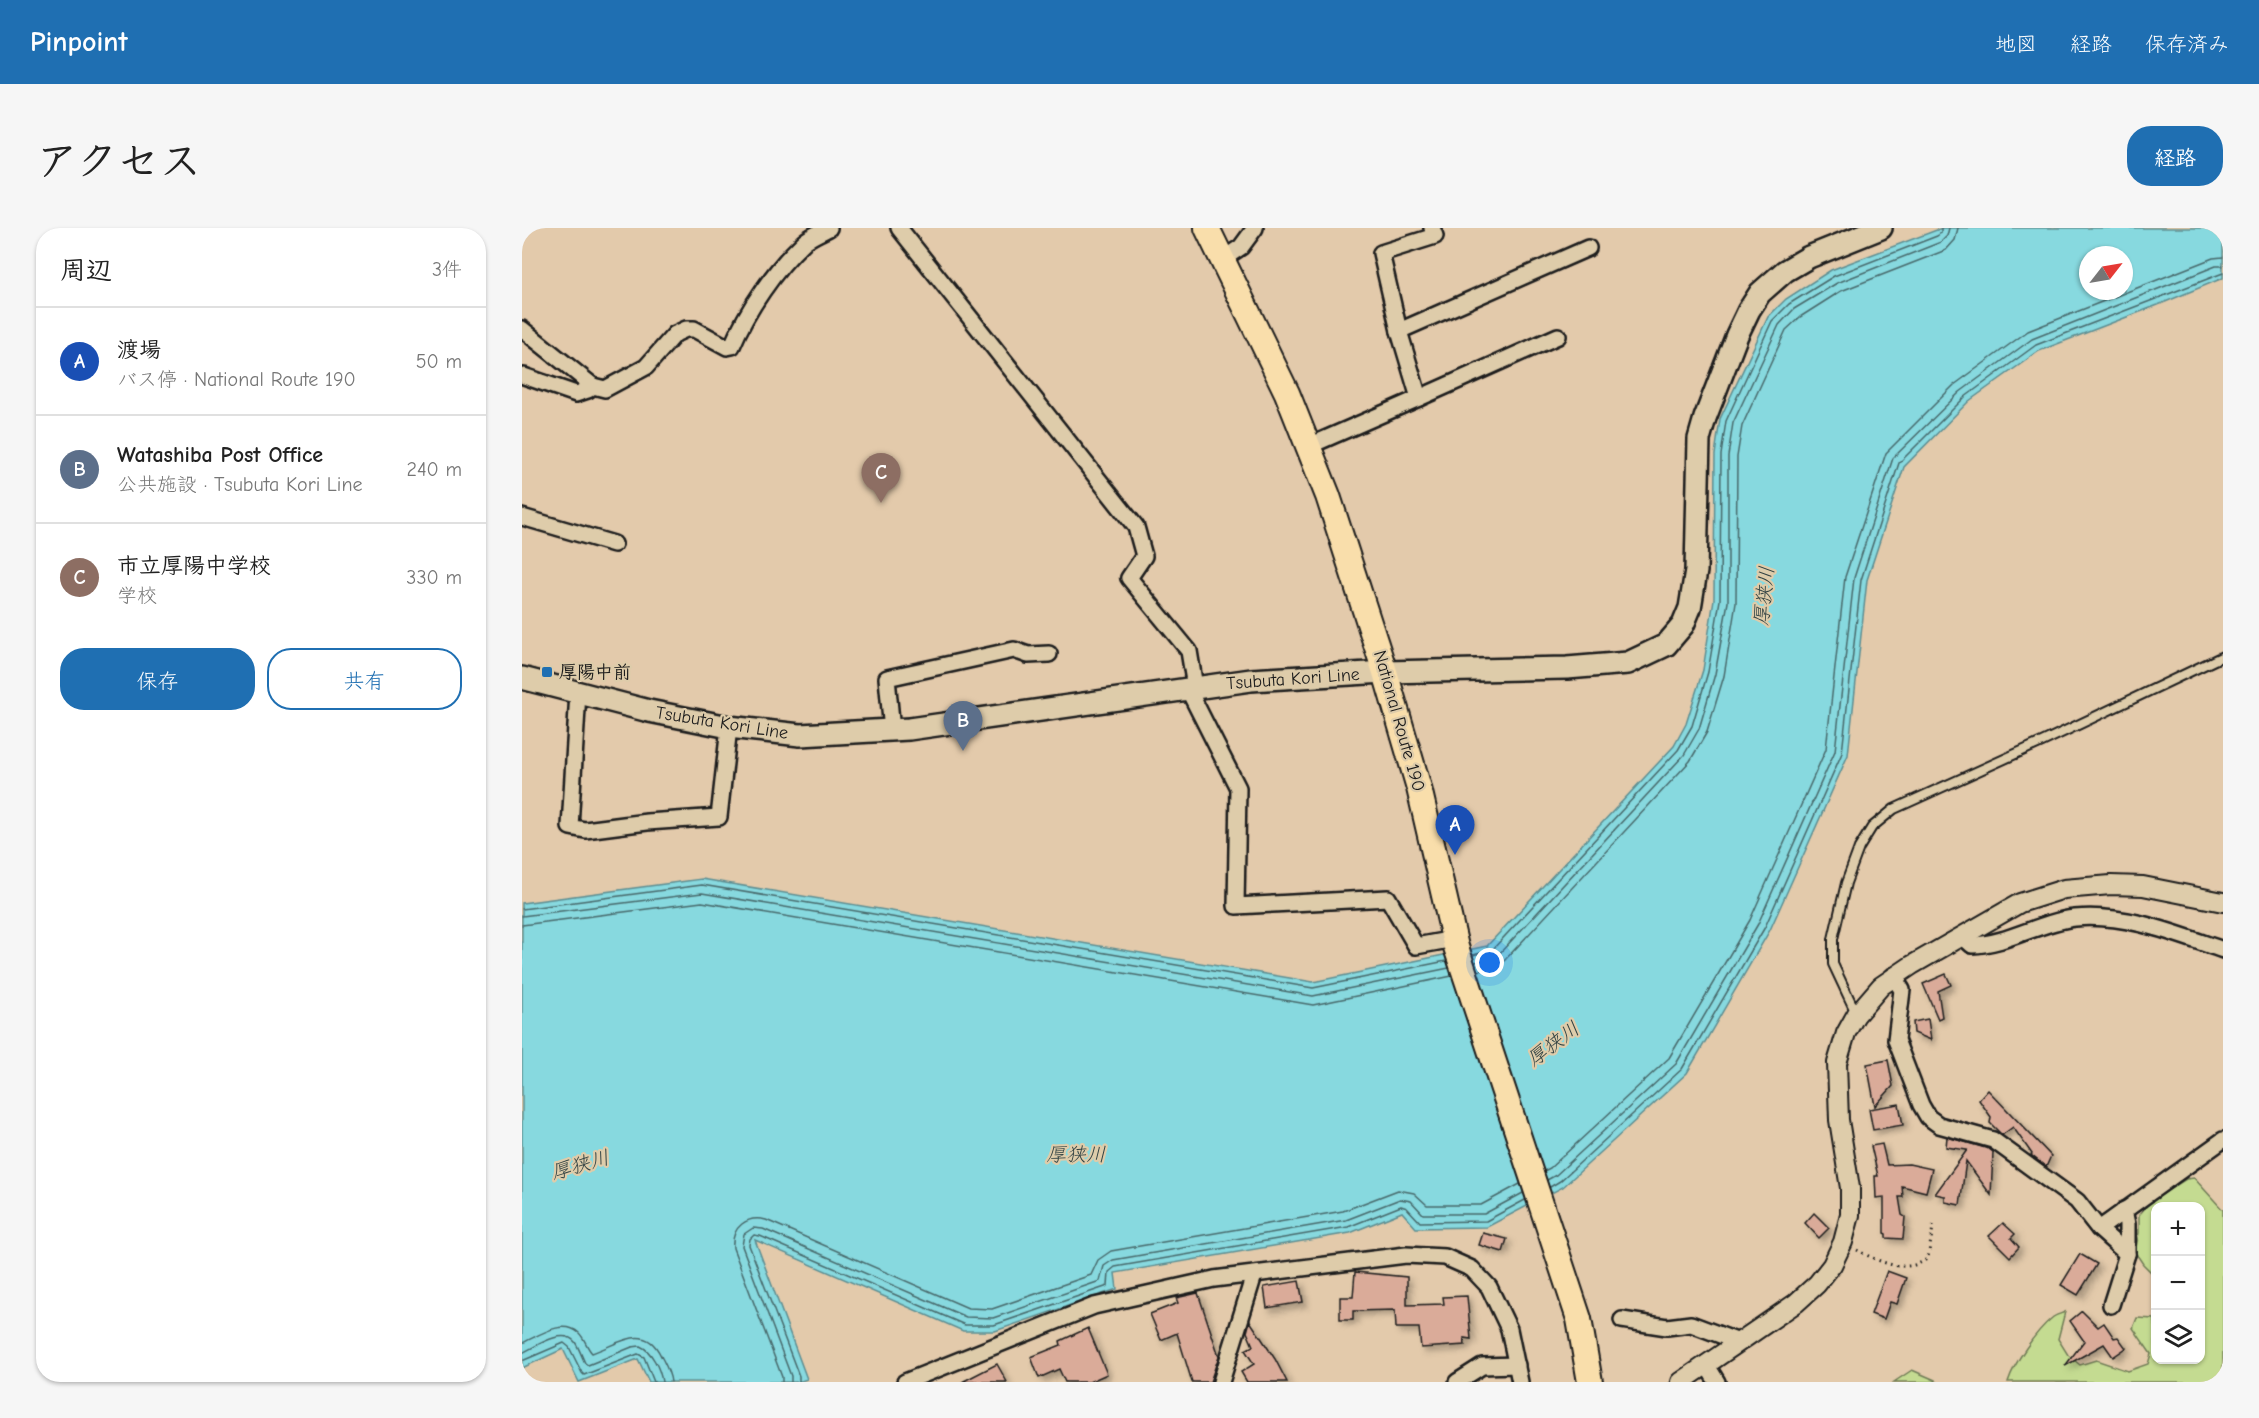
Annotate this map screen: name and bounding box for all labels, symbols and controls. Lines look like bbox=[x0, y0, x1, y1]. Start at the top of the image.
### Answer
text: Pinpoint bbox=[30, 26, 128, 58]
text: 地図 bbox=[1995, 32, 2037, 56]
text: 経路 bbox=[2070, 32, 2112, 56]
text: 保存済み bbox=[2145, 32, 2229, 56]
button: 経路 bbox=[2127, 126, 2223, 186]
text: アクセス bbox=[36, 137, 201, 186]
north arrow bbox=[2079, 246, 2133, 300]
text: 周辺 bbox=[60, 256, 112, 286]
text: 3件 bbox=[432, 258, 462, 281]
text: 渡場 bbox=[117, 337, 161, 363]
text: A bbox=[74, 350, 85, 373]
text: 50 m bbox=[416, 350, 462, 373]
text: バス停 · National Route 190 bbox=[117, 368, 356, 391]
text: Watashiba Post Office bbox=[117, 442, 323, 468]
pin: C bbox=[862, 454, 900, 503]
text: B bbox=[73, 458, 86, 481]
text: 240 m bbox=[407, 458, 462, 481]
text: 公共施設 · Tsubuta Kori Line bbox=[117, 473, 362, 496]
text: 市立厚陽中学校 bbox=[117, 553, 271, 579]
water label: 厚狭川 bbox=[1749, 565, 1779, 627]
text: C bbox=[73, 566, 86, 589]
text: 330 m bbox=[406, 566, 462, 589]
text: 学校 bbox=[117, 584, 157, 607]
button: 保存 bbox=[60, 648, 255, 710]
button: 共有 bbox=[267, 648, 462, 710]
street label: National Route 190 bbox=[1369, 648, 1429, 794]
place label: 厚陽中前 bbox=[559, 662, 631, 683]
street label: Tsubuta Kori Line bbox=[1226, 664, 1360, 694]
marker: 厚陽中前 bbox=[540, 665, 554, 679]
street label: Tsubuta Kori Line bbox=[654, 702, 790, 744]
pin: B bbox=[944, 702, 982, 751]
pin: A bbox=[1436, 806, 1474, 855]
your location bbox=[1475, 948, 1504, 977]
water label: 厚狭川 bbox=[1522, 1017, 1584, 1071]
water label: 厚狭川 bbox=[1046, 1143, 1106, 1166]
water label: 厚狭川 bbox=[548, 1146, 612, 1184]
map controls bbox=[2151, 1202, 2205, 1364]
button: + bbox=[2151, 1202, 2205, 1256]
button: − bbox=[2151, 1256, 2205, 1310]
button: layers bbox=[2151, 1310, 2205, 1364]

